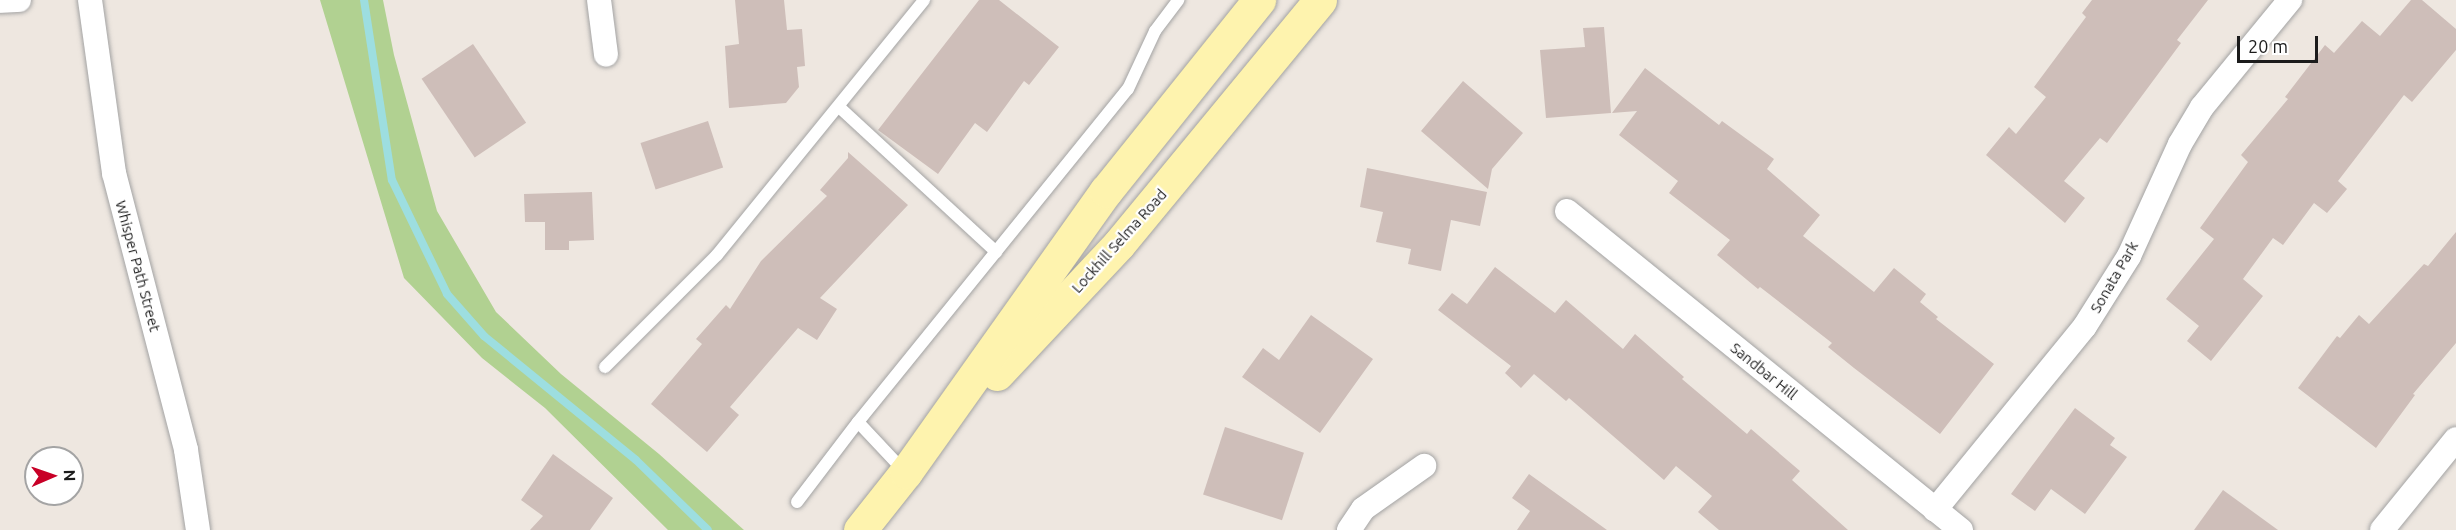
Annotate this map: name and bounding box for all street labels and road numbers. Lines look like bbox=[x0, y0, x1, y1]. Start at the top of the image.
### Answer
street label: Lockhill Selma Road bbox=[1068, 185, 1170, 297]
street label: Whisper Path Street bbox=[112, 198, 164, 334]
street label: Sonata Park bbox=[2086, 238, 2142, 316]
street label: Sandbar Hill bbox=[1727, 339, 1801, 403]

